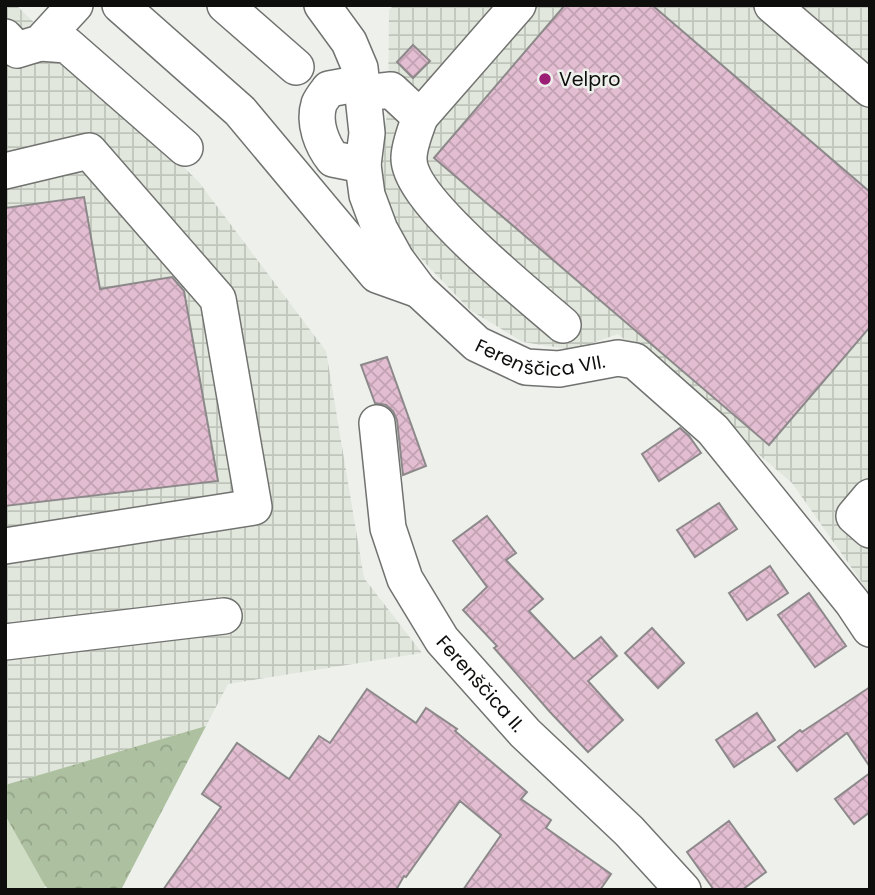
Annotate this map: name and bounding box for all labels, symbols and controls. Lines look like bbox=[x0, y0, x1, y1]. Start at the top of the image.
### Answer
place label: Velpro bbox=[559, 66, 620, 93]
marker: Velpro bbox=[537, 71, 553, 87]
street label: Ferenščica VII. bbox=[471, 332, 607, 383]
street label: Ferenščica II. bbox=[430, 630, 531, 738]

